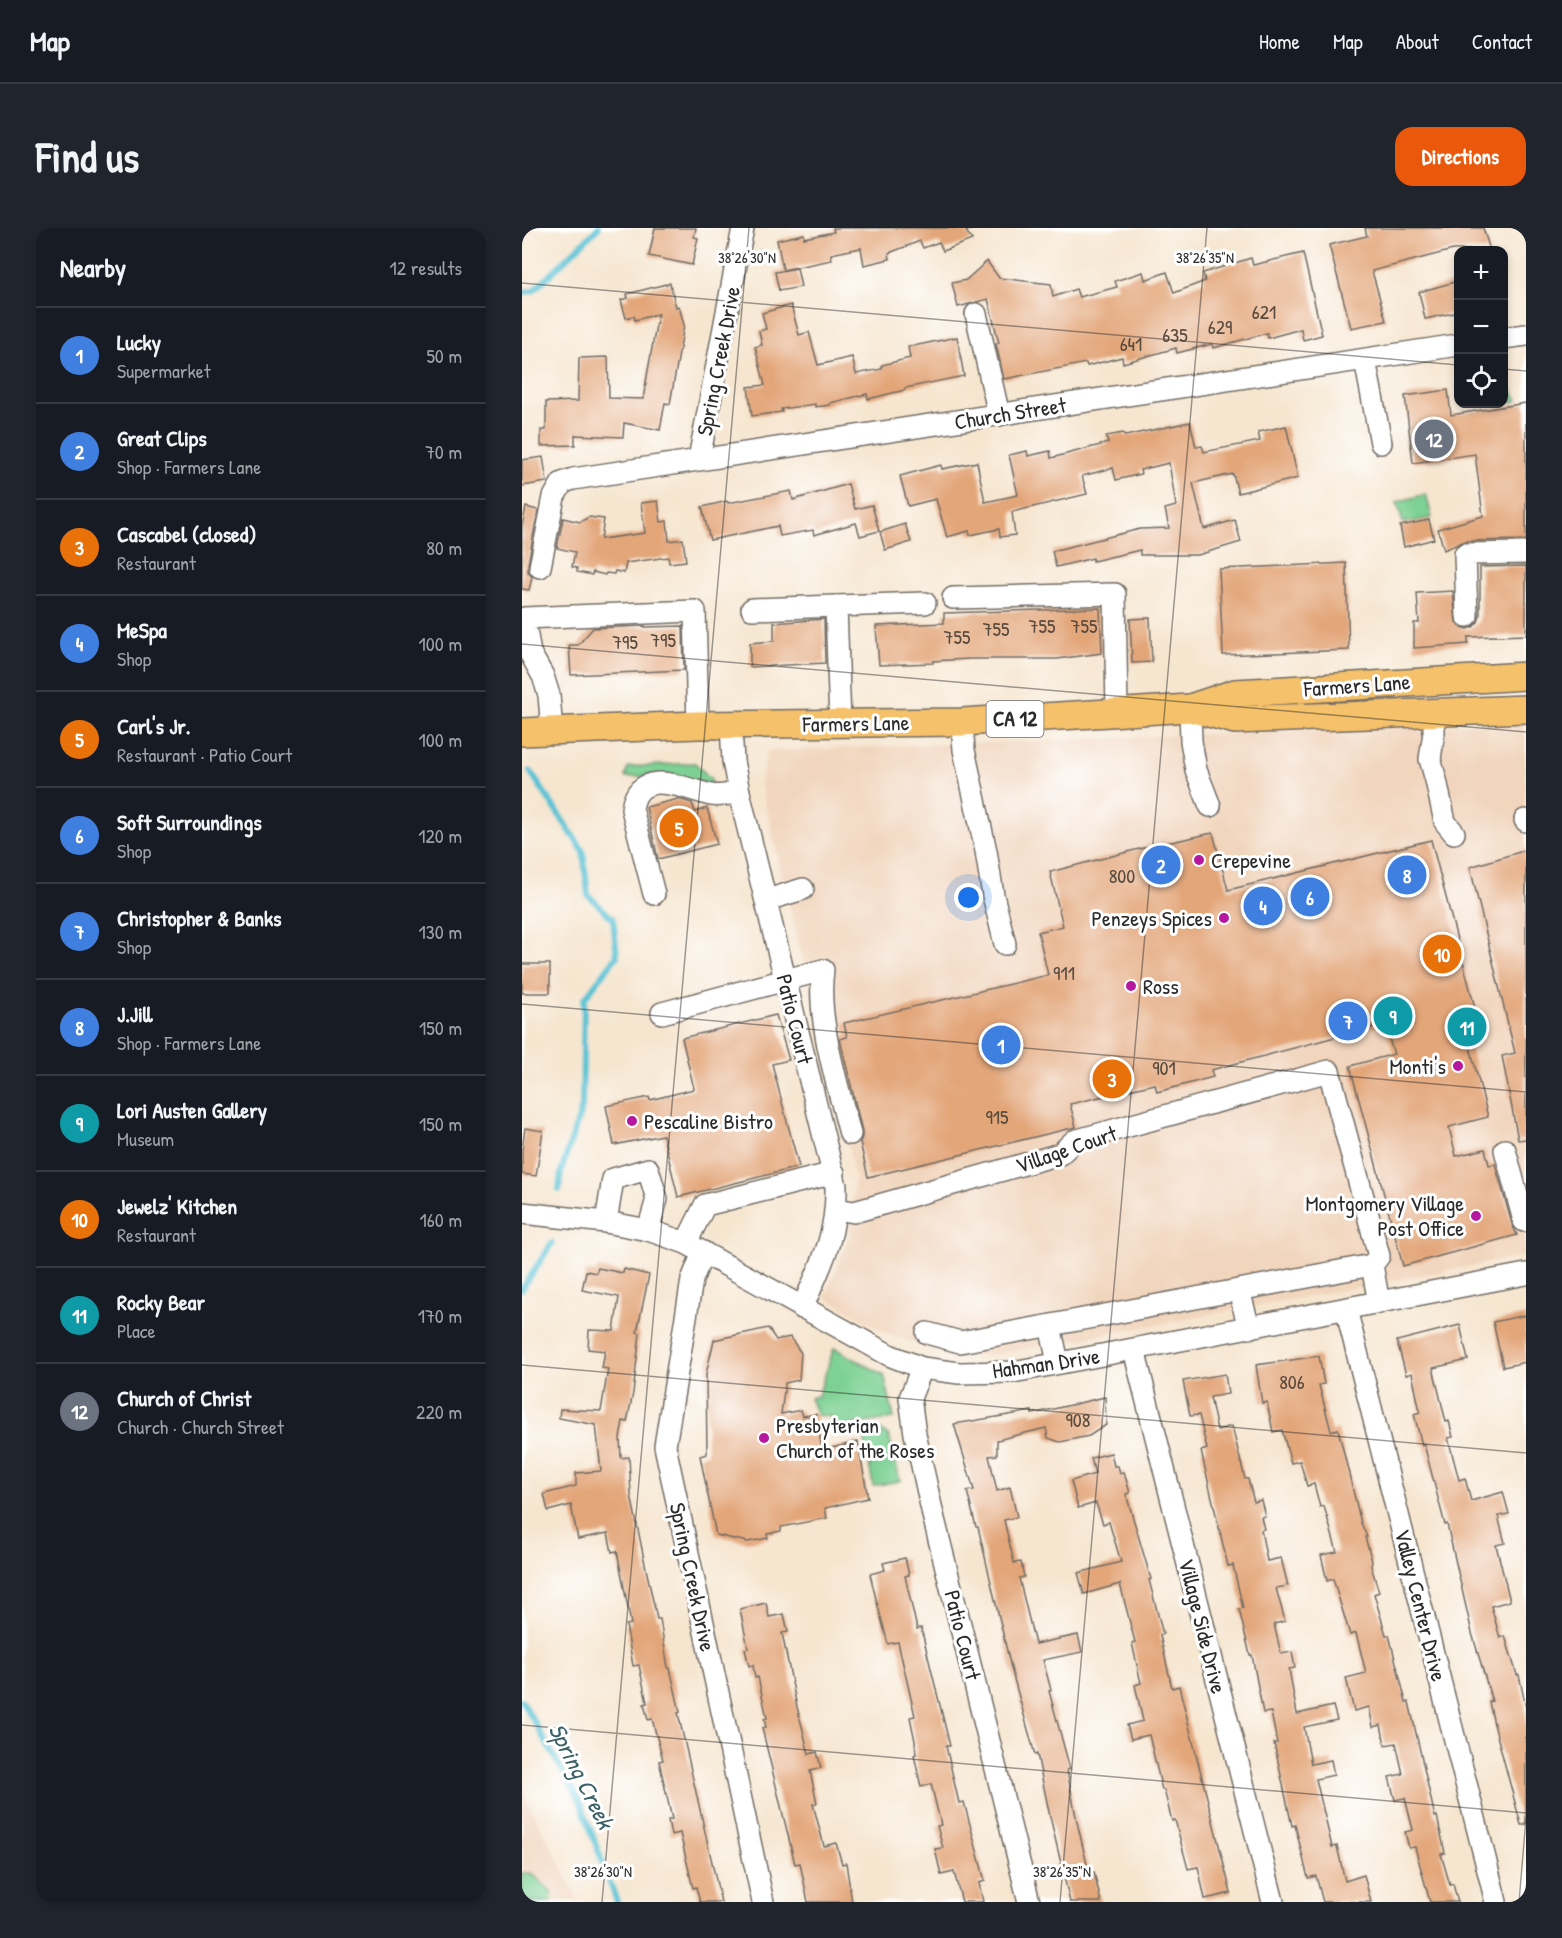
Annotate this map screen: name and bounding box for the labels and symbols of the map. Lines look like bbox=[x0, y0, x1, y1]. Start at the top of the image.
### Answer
text: 38°26'30"N bbox=[718, 247, 776, 268]
text: 38°26'35"N bbox=[1176, 247, 1234, 268]
street label: Spring Creek Drive bbox=[689, 284, 747, 438]
house number: 621 bbox=[1252, 298, 1276, 325]
house number: 629 bbox=[1208, 313, 1232, 340]
house number: 635 bbox=[1162, 321, 1188, 348]
house number: 641 bbox=[1120, 330, 1142, 357]
street label: Church Street bbox=[952, 389, 1068, 437]
pin: 12 bbox=[1414, 416, 1454, 462]
house number: 755 bbox=[1029, 612, 1056, 639]
house number: 755 bbox=[1071, 612, 1098, 639]
house number: 755 bbox=[983, 615, 1010, 642]
house number: 755 bbox=[944, 623, 971, 650]
house number: 795 bbox=[650, 626, 676, 653]
house number: 795 bbox=[612, 628, 638, 655]
street label: Farmers Lane bbox=[1302, 666, 1411, 704]
road number: CA 12 bbox=[986, 701, 1044, 737]
street label: Farmers Lane bbox=[801, 707, 910, 739]
pin: 5 bbox=[660, 806, 698, 850]
pin: 2 bbox=[1142, 842, 1180, 888]
place label: Crepevine bbox=[1211, 845, 1291, 875]
pin: 8 bbox=[1388, 852, 1426, 898]
marker: Crepevine bbox=[1192, 853, 1206, 867]
house number: 800 bbox=[1109, 862, 1135, 889]
pin: 6 bbox=[1290, 874, 1330, 920]
your location bbox=[954, 883, 983, 912]
pin: 4 bbox=[1244, 884, 1282, 928]
place label: Penzeys Spices bbox=[1092, 903, 1212, 933]
marker: Penzeys Spices bbox=[1217, 911, 1231, 925]
pin: 10 bbox=[1422, 932, 1462, 976]
house number: 911 bbox=[1053, 959, 1075, 986]
street label: Patio Court bbox=[769, 971, 821, 1067]
place label: Ross bbox=[1143, 971, 1179, 1001]
marker: Ross bbox=[1124, 979, 1138, 993]
pin: 9 bbox=[1374, 994, 1412, 1038]
pin: 7 bbox=[1328, 998, 1368, 1044]
pin: 11 bbox=[1448, 1004, 1486, 1050]
pin: 1 bbox=[982, 1022, 1020, 1068]
place label: Monti's bbox=[1390, 1051, 1446, 1081]
house number: 901 bbox=[1152, 1054, 1176, 1081]
pin: 3 bbox=[1092, 1056, 1132, 1102]
marker: Monti's bbox=[1451, 1059, 1465, 1073]
house number: 915 bbox=[985, 1103, 1009, 1130]
place label: Pescaline Bistro bbox=[644, 1106, 773, 1136]
marker: Pescaline Bistro bbox=[625, 1114, 639, 1128]
street label: Village Court bbox=[1012, 1118, 1121, 1180]
place label: Montgomery Village Post Office bbox=[1305, 1188, 1464, 1243]
marker: Montgomery Village Post Office bbox=[1469, 1209, 1483, 1223]
street label: Hahman Drive bbox=[990, 1341, 1102, 1385]
house number: 806 bbox=[1279, 1368, 1305, 1395]
house number: 908 bbox=[1066, 1406, 1090, 1433]
place label: Presbyterian Church of the Roses bbox=[776, 1410, 934, 1465]
marker: Presbyterian Church of the Roses bbox=[757, 1431, 771, 1445]
street label: Spring Creek Drive bbox=[663, 1500, 723, 1654]
street label: Valley Center Drive bbox=[1388, 1526, 1454, 1684]
street label: Village Side Drive bbox=[1172, 1555, 1234, 1697]
street label: Patio Court bbox=[937, 1587, 989, 1683]
water label: Spring Creek bbox=[541, 1717, 623, 1836]
text: 38°26'30"N bbox=[574, 1861, 632, 1882]
text: 38°26'35"N bbox=[1033, 1861, 1091, 1882]

